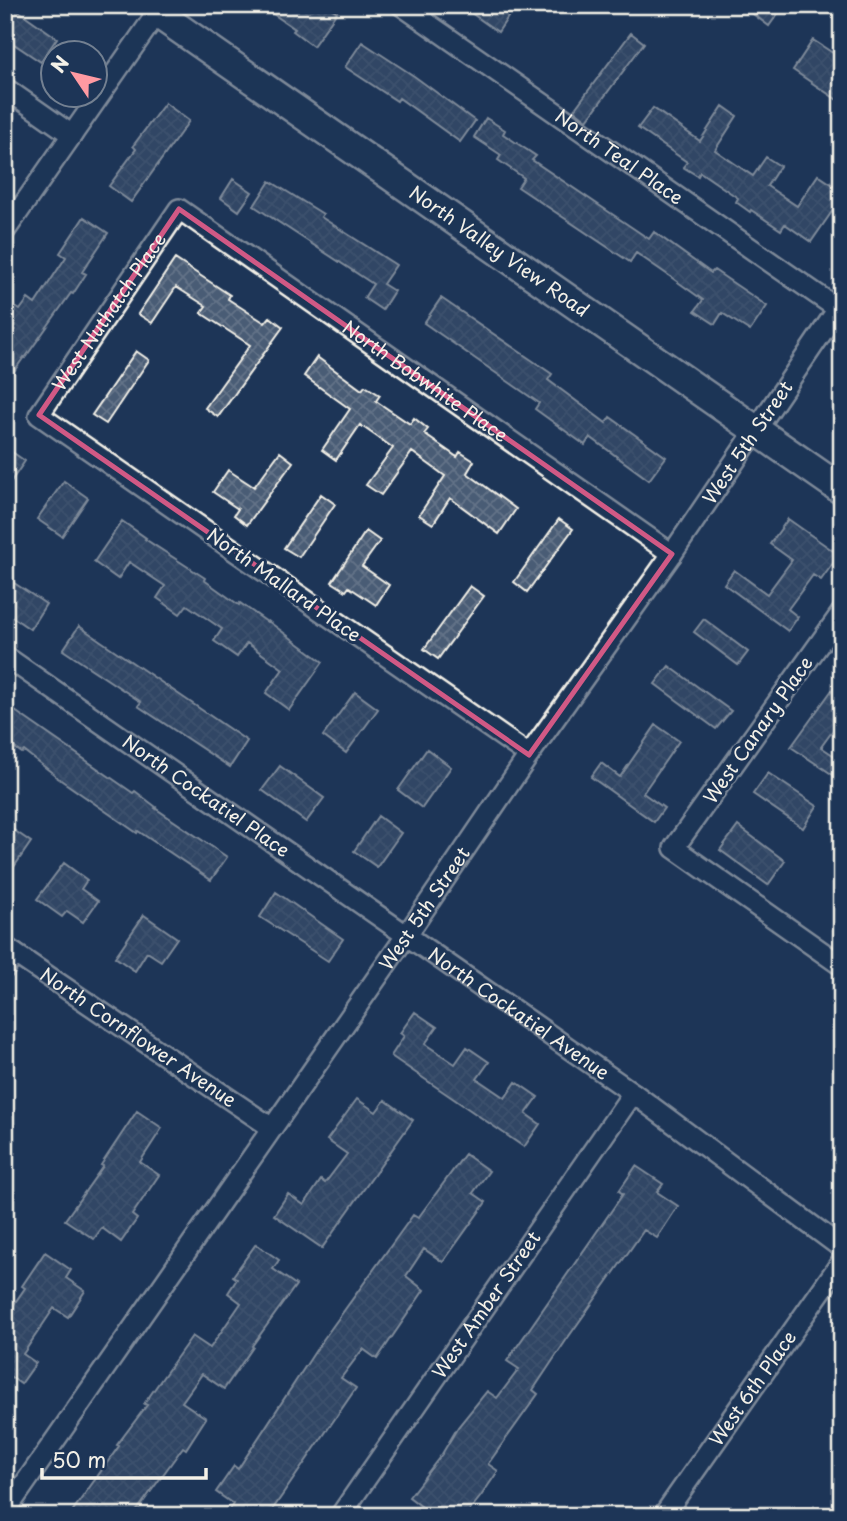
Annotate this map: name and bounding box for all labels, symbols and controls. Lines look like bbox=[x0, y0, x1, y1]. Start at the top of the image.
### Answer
north arrow bbox=[38, 38, 108, 108]
text: N bbox=[43, 49, 75, 78]
street label: North Teal Place bbox=[550, 102, 690, 211]
street label: North Valley View Road bbox=[404, 178, 595, 323]
street label: West Nuthatch Place bbox=[44, 227, 172, 396]
street label: North Bobwhite Place bbox=[337, 313, 514, 448]
street label: West 5th Street bbox=[695, 374, 799, 509]
street label: North Mallard Place bbox=[202, 520, 367, 648]
street label: West Canary Place bbox=[696, 650, 819, 809]
street label: North Cockatiel Place bbox=[117, 727, 296, 863]
street label: West 5th Street bbox=[371, 840, 476, 975]
street label: North Cockatiel Avenue bbox=[423, 940, 616, 1086]
street label: North Cornflower Avenue bbox=[35, 960, 243, 1113]
street label: West Amber Street bbox=[425, 1225, 547, 1384]
street label: West 6th Place bbox=[701, 1324, 802, 1451]
scale bar bbox=[42, 1437, 206, 1481]
text: 50 m bbox=[52, 1443, 106, 1475]

